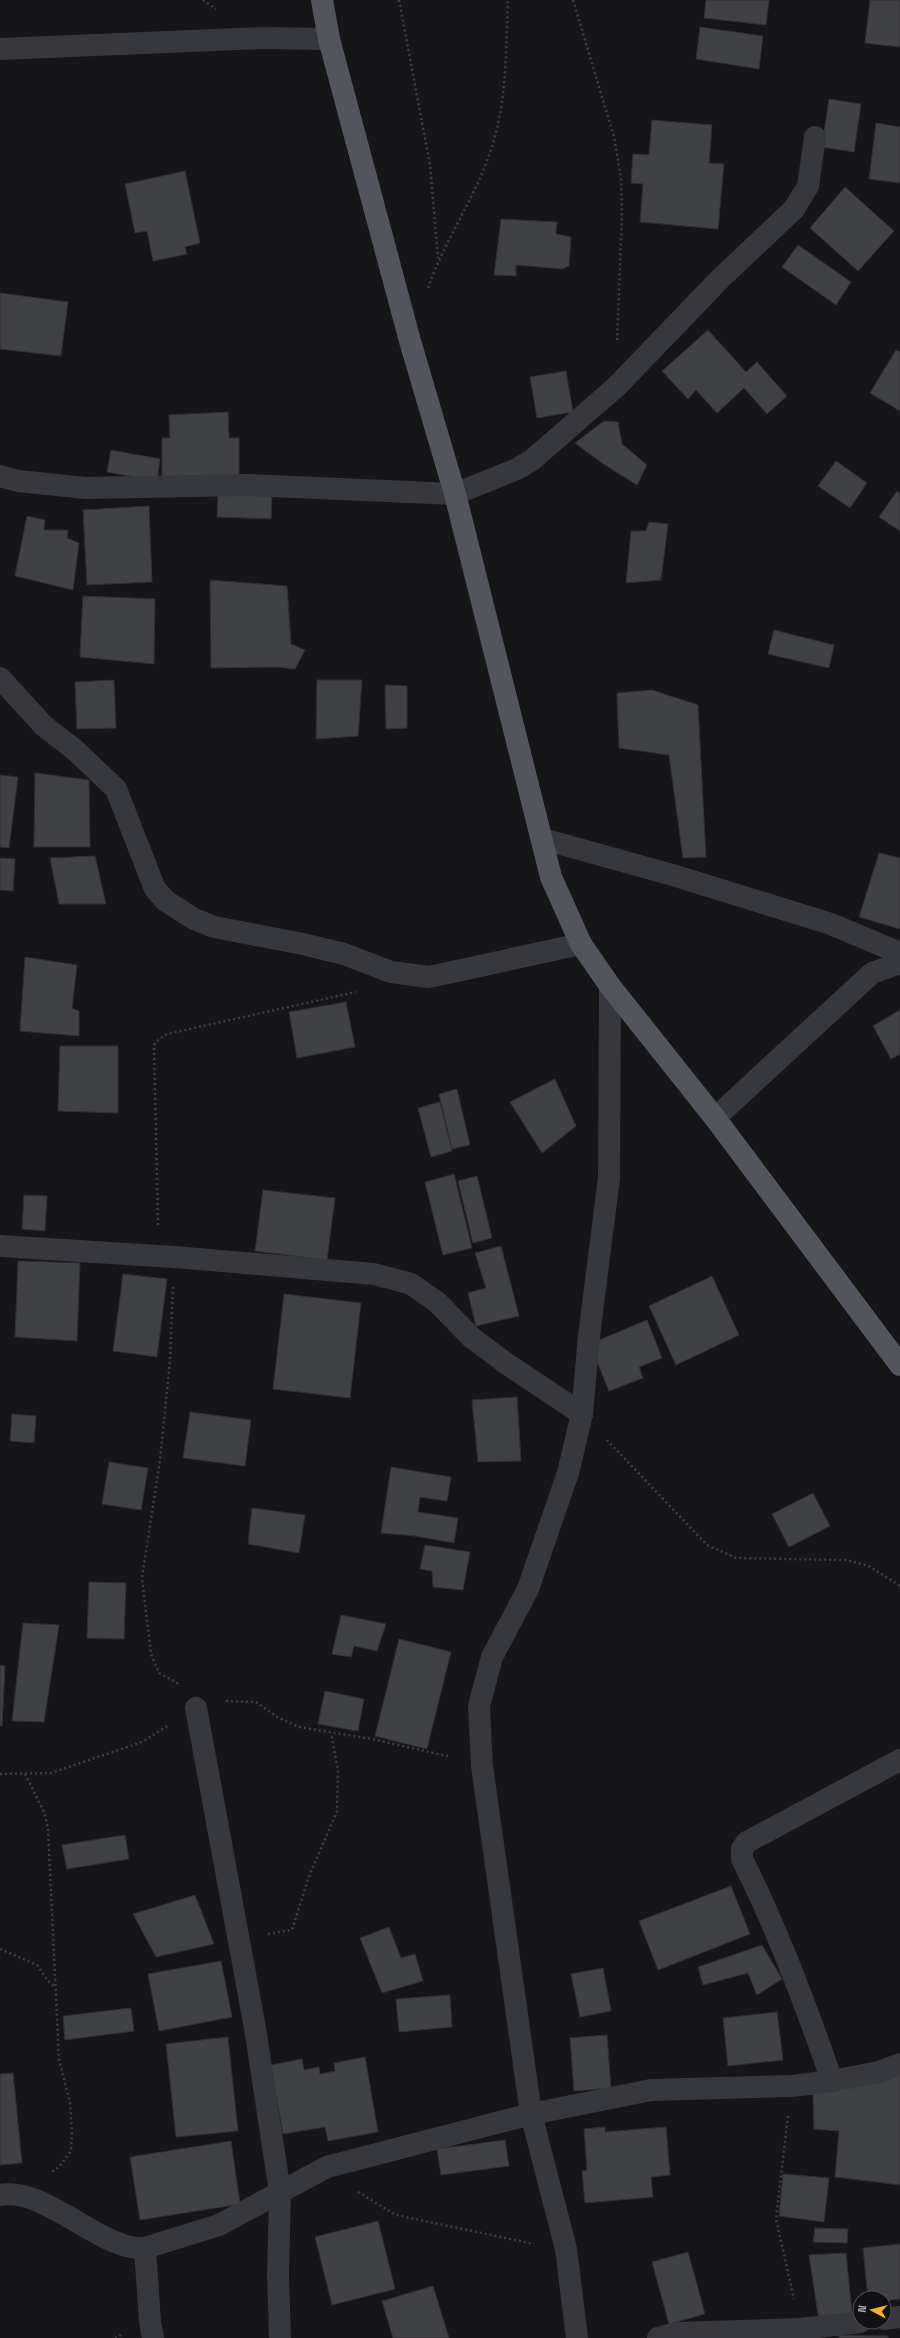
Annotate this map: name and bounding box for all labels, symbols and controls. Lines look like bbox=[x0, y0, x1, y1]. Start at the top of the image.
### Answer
north arrow bbox=[852, 2290, 892, 2330]
text: N bbox=[855, 2304, 869, 2313]

